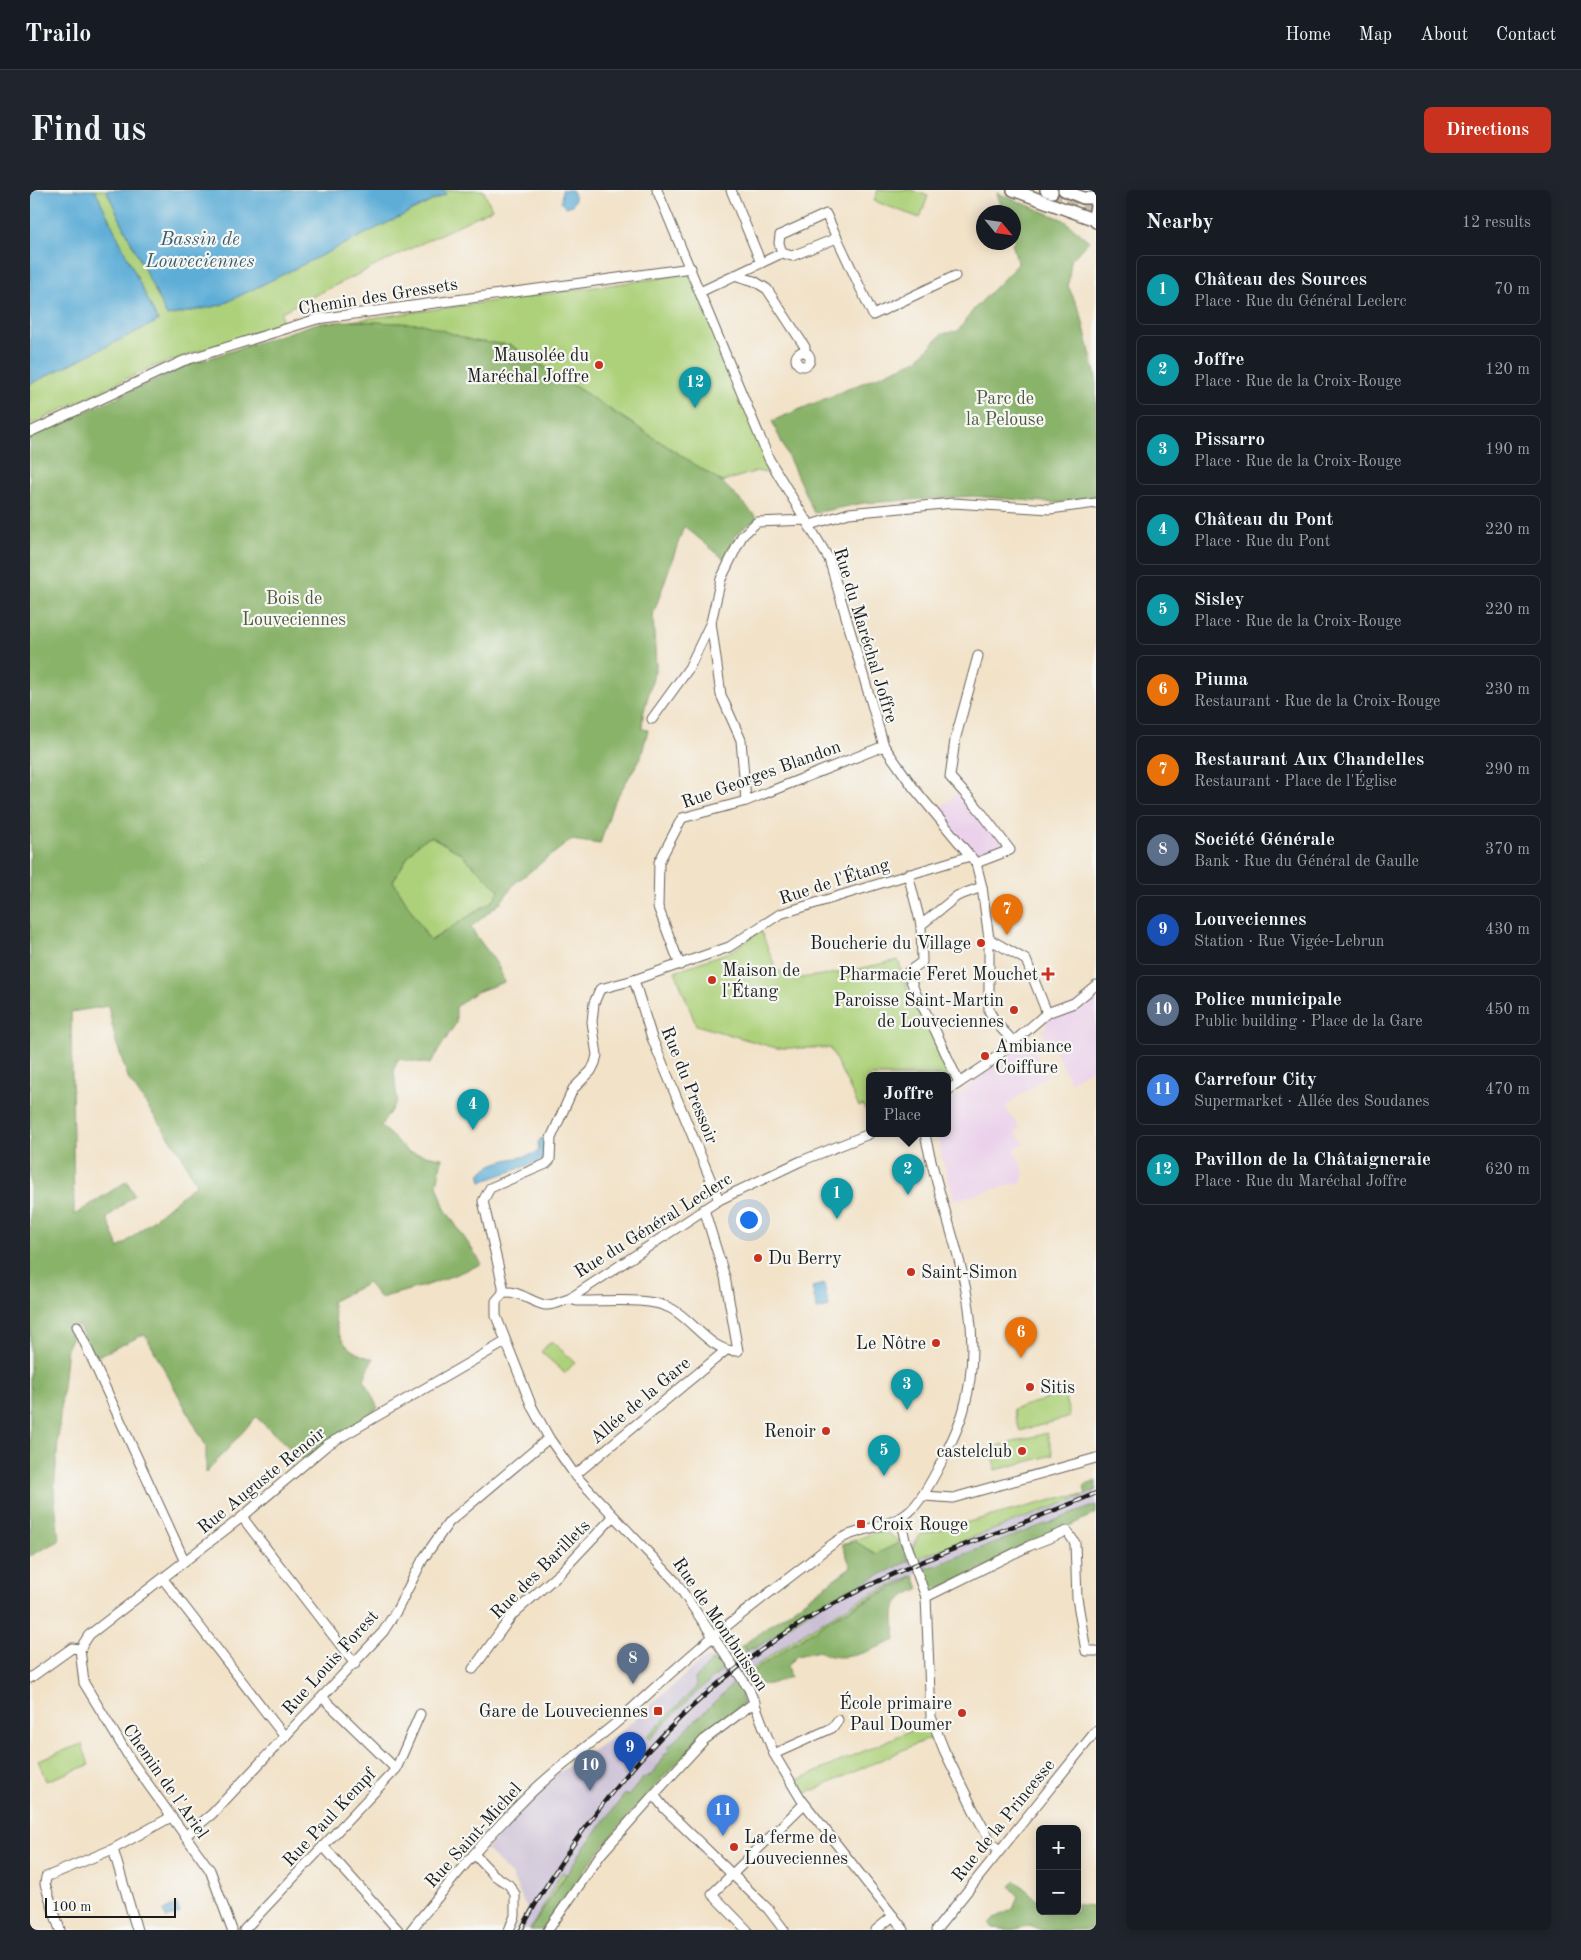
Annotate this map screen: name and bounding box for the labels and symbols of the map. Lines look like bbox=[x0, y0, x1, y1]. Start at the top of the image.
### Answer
north arrow bbox=[976, 205, 1021, 250]
water label: Bassin de Louveciennes bbox=[144, 231, 255, 272]
street label: Chemin des Gressets bbox=[297, 275, 459, 318]
place label: Mausolée du Maréchal Joffre bbox=[467, 347, 589, 386]
marker: Mausolée du Maréchal Joffre bbox=[593, 359, 605, 371]
pin: 12 bbox=[679, 367, 711, 408]
park label: Parc de la Pelouse bbox=[966, 390, 1044, 429]
street label: Rue du Maréchal Joffre bbox=[830, 546, 900, 725]
park label: Bois de Louveciennes bbox=[242, 590, 346, 629]
street label: Rue Georges Blandon bbox=[679, 738, 844, 812]
street label: Rue de l'Étang bbox=[776, 852, 892, 908]
pin: 7 bbox=[991, 894, 1023, 935]
place label: Boucherie du Village bbox=[810, 935, 971, 953]
marker: Boucherie du Village bbox=[975, 937, 987, 949]
place label: Maison de l'Étang bbox=[722, 962, 800, 1001]
place label: Pharmacie Feret Mouchet bbox=[838, 966, 1038, 984]
marker: Pharmacie Feret Mouchet bbox=[1042, 968, 1054, 980]
marker: Maison de l'Étang bbox=[706, 974, 718, 986]
place label: Paroisse Saint-Martin de Louveciennes bbox=[834, 992, 1004, 1031]
marker: Paroisse Saint-Martin de Louveciennes bbox=[1008, 1004, 1020, 1016]
street label: Rue du Pressoir bbox=[657, 1024, 721, 1147]
place label: Ambiance Coiffure bbox=[995, 1038, 1072, 1077]
marker: Ambiance Coiffure bbox=[979, 1050, 991, 1062]
pin: 4 bbox=[457, 1089, 489, 1130]
pin: 2 bbox=[892, 1154, 924, 1195]
street label: Rue du Général Leclerc bbox=[572, 1170, 736, 1282]
pin: 1 bbox=[821, 1178, 853, 1219]
your location bbox=[736, 1207, 762, 1233]
place label: Du Berry bbox=[768, 1250, 842, 1268]
marker: Du Berry bbox=[752, 1252, 764, 1264]
place label: Saint-Simon bbox=[921, 1264, 1018, 1282]
marker: Saint-Simon bbox=[905, 1266, 917, 1278]
pin: 6 bbox=[1005, 1317, 1037, 1358]
place label: Le Nôtre bbox=[856, 1335, 926, 1353]
marker: Le Nôtre bbox=[930, 1337, 942, 1349]
street label: Allée de la Gare bbox=[587, 1354, 694, 1448]
pin: 3 bbox=[891, 1369, 923, 1410]
place label: Sitis bbox=[1040, 1379, 1075, 1397]
marker: Sitis bbox=[1024, 1381, 1036, 1393]
place label: Renoir bbox=[764, 1423, 817, 1441]
street label: Rue Auguste Renoir bbox=[195, 1424, 329, 1537]
marker: Renoir bbox=[820, 1425, 832, 1437]
pin: 5 bbox=[868, 1435, 900, 1476]
place label: castelclub bbox=[936, 1443, 1012, 1461]
marker: castelclub bbox=[1016, 1445, 1028, 1457]
place label: Croix Rouge bbox=[871, 1516, 968, 1534]
street label: Rue des Barillets bbox=[488, 1517, 594, 1623]
marker: Croix Rouge bbox=[855, 1518, 867, 1530]
street label: Rue de Montbuisson bbox=[669, 1555, 772, 1695]
street label: Rue Louis Forest bbox=[279, 1607, 382, 1718]
pin: 8 bbox=[617, 1643, 649, 1684]
place label: École primaire Paul Doumer bbox=[839, 1691, 953, 1734]
place label: Gare de Louveciennes bbox=[479, 1703, 648, 1721]
marker: Gare de Louveciennes bbox=[652, 1705, 664, 1717]
marker: École primaire Paul Doumer bbox=[956, 1707, 968, 1719]
street label: Chemin de l'Ariel bbox=[119, 1721, 211, 1842]
pin: 9 bbox=[614, 1732, 646, 1773]
pin: 10 bbox=[574, 1750, 606, 1791]
street label: Rue de la Princesse bbox=[949, 1756, 1058, 1885]
street label: Rue Paul Kempf bbox=[280, 1764, 380, 1870]
street label: Rue Saint-Michel bbox=[422, 1780, 525, 1892]
pin: 11 bbox=[707, 1795, 739, 1836]
place label: La ferme de Louveciennes bbox=[744, 1829, 848, 1868]
marker: La ferme de Louveciennes bbox=[728, 1841, 740, 1853]
scale bar bbox=[45, 1895, 176, 1918]

